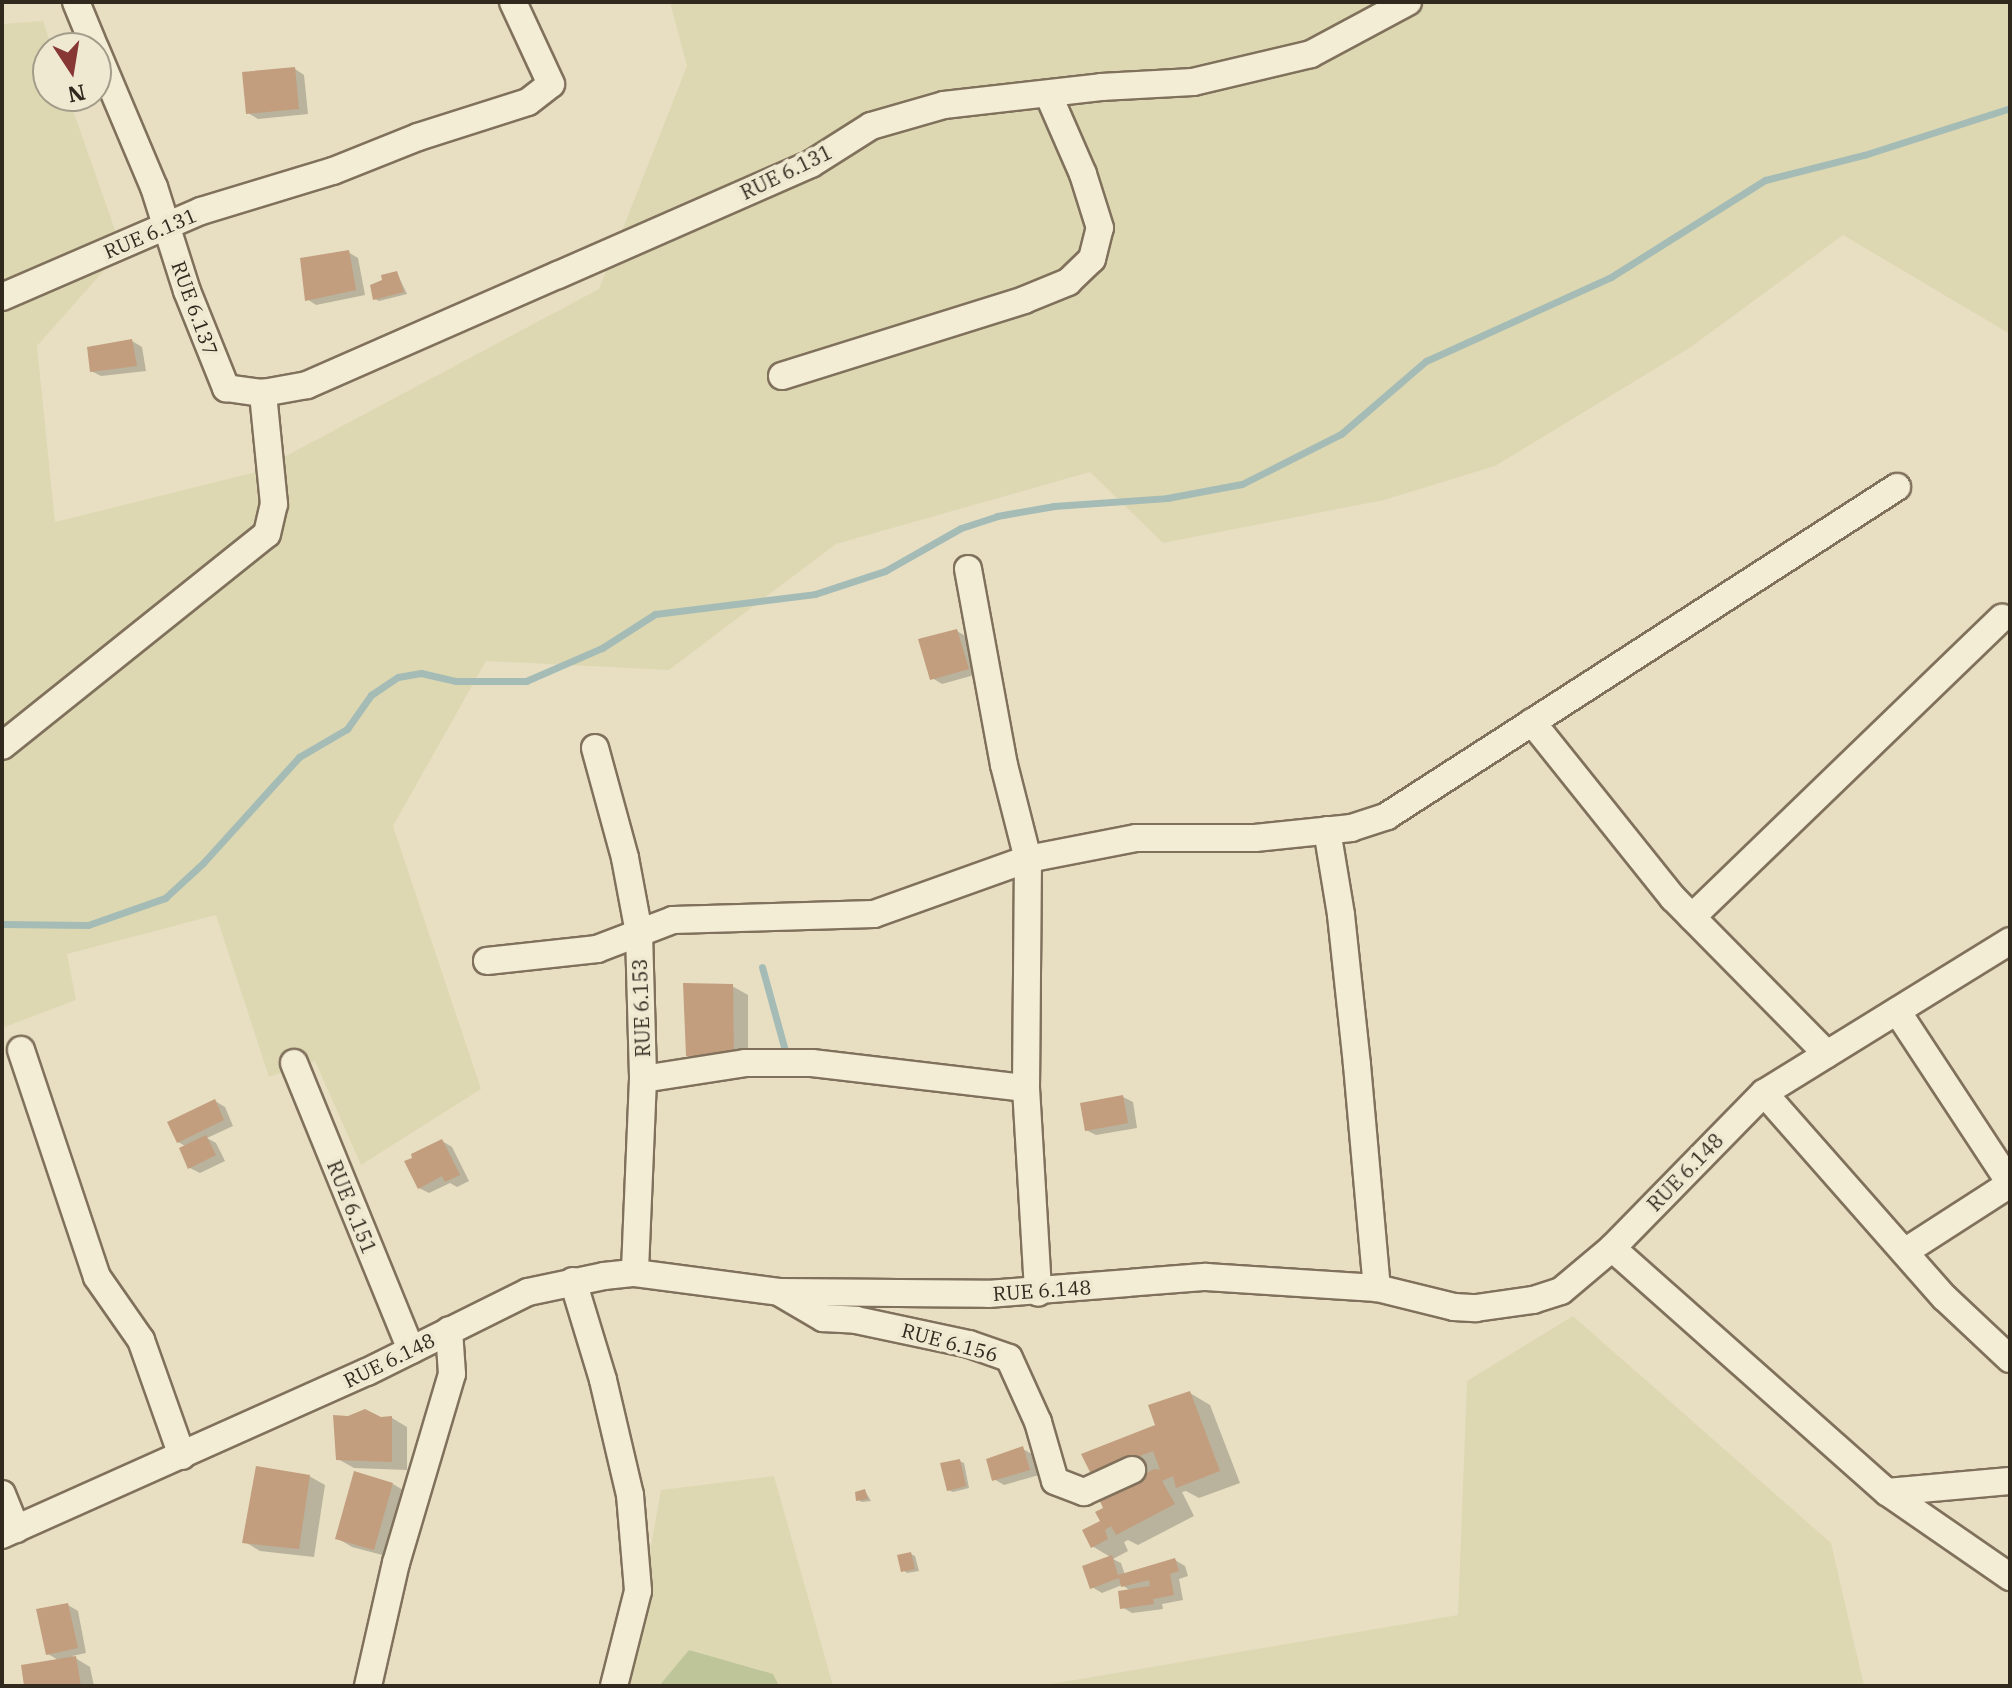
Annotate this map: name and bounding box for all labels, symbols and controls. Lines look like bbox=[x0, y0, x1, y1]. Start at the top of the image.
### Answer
north arrow bbox=[32, 32, 112, 112]
text: N bbox=[65, 78, 88, 110]
street label: RUE 6.131 bbox=[736, 140, 836, 204]
street label: RUE 6.131 bbox=[100, 203, 200, 263]
street label: RUE 6.137 bbox=[167, 258, 223, 358]
street label: RUE 6.153 bbox=[627, 958, 655, 1058]
street label: RUE 6.148 bbox=[1642, 1128, 1728, 1216]
street label: RUE 6.151 bbox=[322, 1157, 382, 1257]
street label: RUE 6.148 bbox=[992, 1275, 1092, 1305]
street label: RUE 6.156 bbox=[899, 1318, 1001, 1366]
street label: RUE 6.148 bbox=[339, 1328, 439, 1392]

